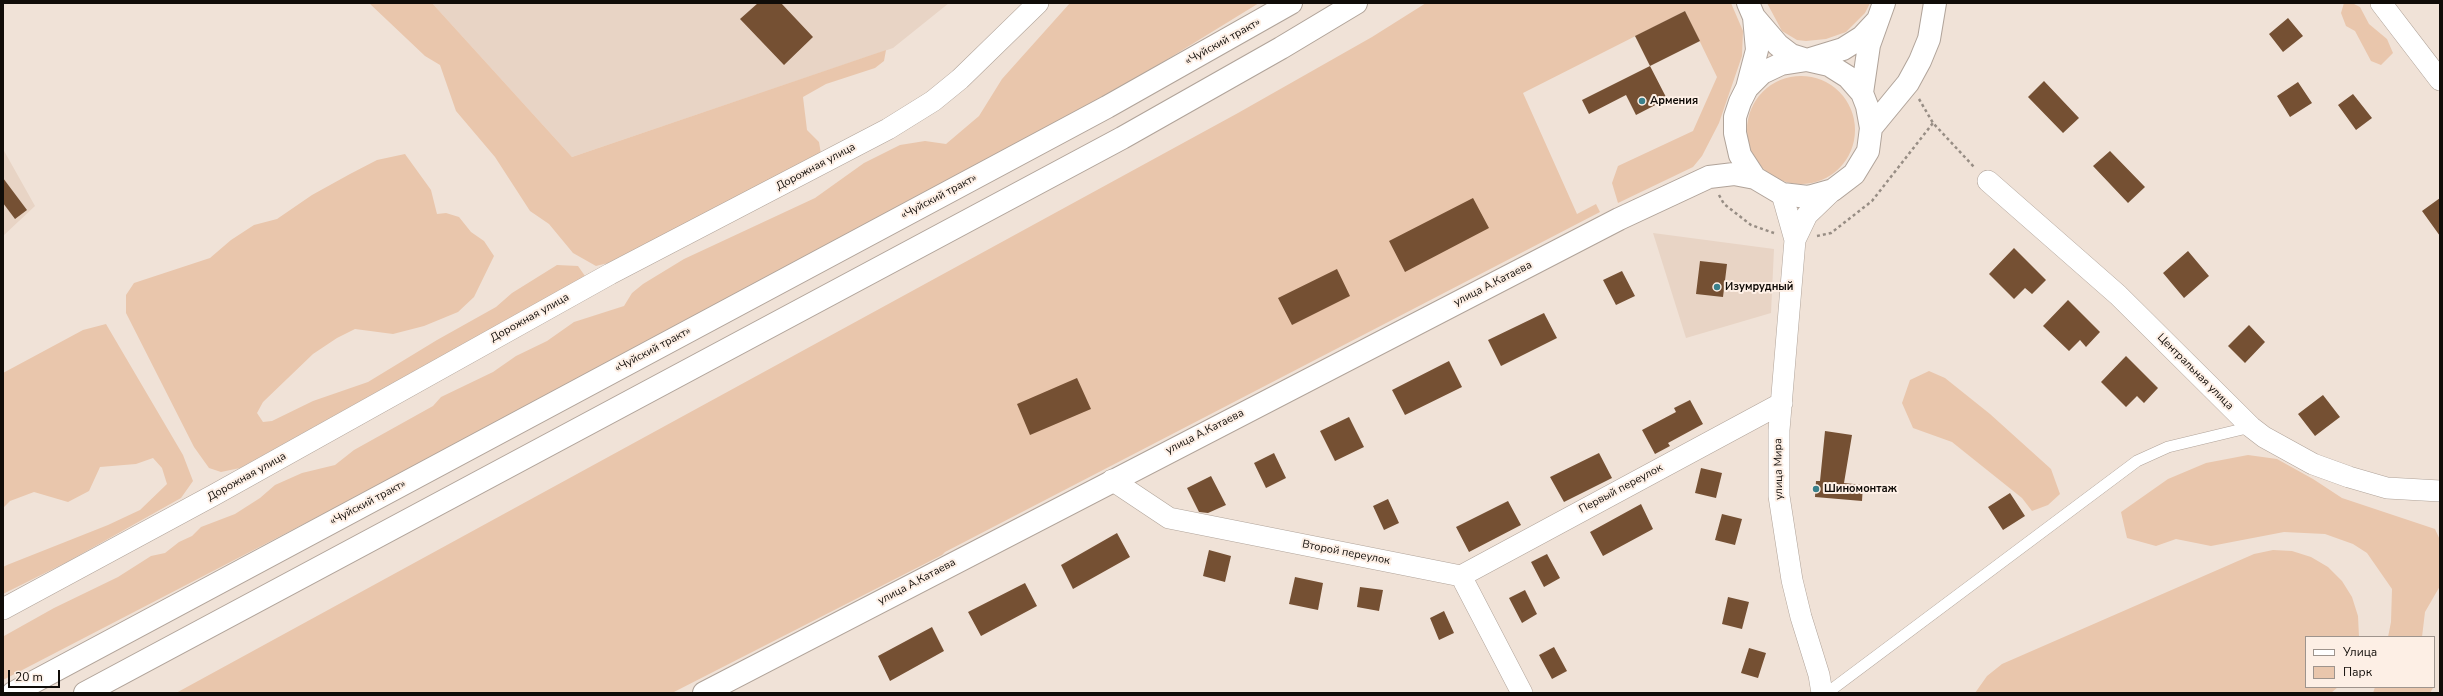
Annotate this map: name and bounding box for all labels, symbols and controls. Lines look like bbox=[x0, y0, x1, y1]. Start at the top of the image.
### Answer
street label: «Чуйский тракт» bbox=[1183, 16, 1263, 68]
place label: Армения bbox=[1650, 94, 1698, 108]
marker: Армения bbox=[1637, 96, 1647, 106]
street label: Дорожная улица bbox=[774, 141, 858, 193]
street label: «Чуйский тракт» bbox=[899, 171, 979, 223]
street label: улица А.Катаева bbox=[1452, 259, 1534, 309]
place label: Изумрудный bbox=[1725, 280, 1794, 294]
marker: Изумрудный bbox=[1712, 282, 1722, 292]
street label: Дорожная улица bbox=[488, 291, 572, 345]
street label: «Чуйский тракт» bbox=[613, 324, 693, 376]
street label: Центральная улица bbox=[2154, 331, 2236, 413]
street label: улица А.Катаева bbox=[1164, 407, 1246, 457]
street label: улица Мира bbox=[1772, 438, 1786, 500]
street label: Дорожная улица bbox=[205, 450, 289, 504]
street label: Первый переулок bbox=[1577, 461, 1665, 517]
street label: «Чуйский тракт» bbox=[328, 477, 408, 529]
place label: Шиномонтаж bbox=[1824, 482, 1897, 496]
marker: Шиномонтаж bbox=[1811, 484, 1821, 494]
street label: Второй переулок bbox=[1301, 538, 1391, 568]
street label: улица А.Катаева bbox=[876, 556, 958, 608]
legend bbox=[2305, 636, 2435, 688]
text: Улица bbox=[2343, 644, 2377, 660]
scale bar bbox=[10, 662, 62, 688]
text: Парк bbox=[2343, 664, 2372, 680]
text: 20 m bbox=[15, 669, 43, 685]

